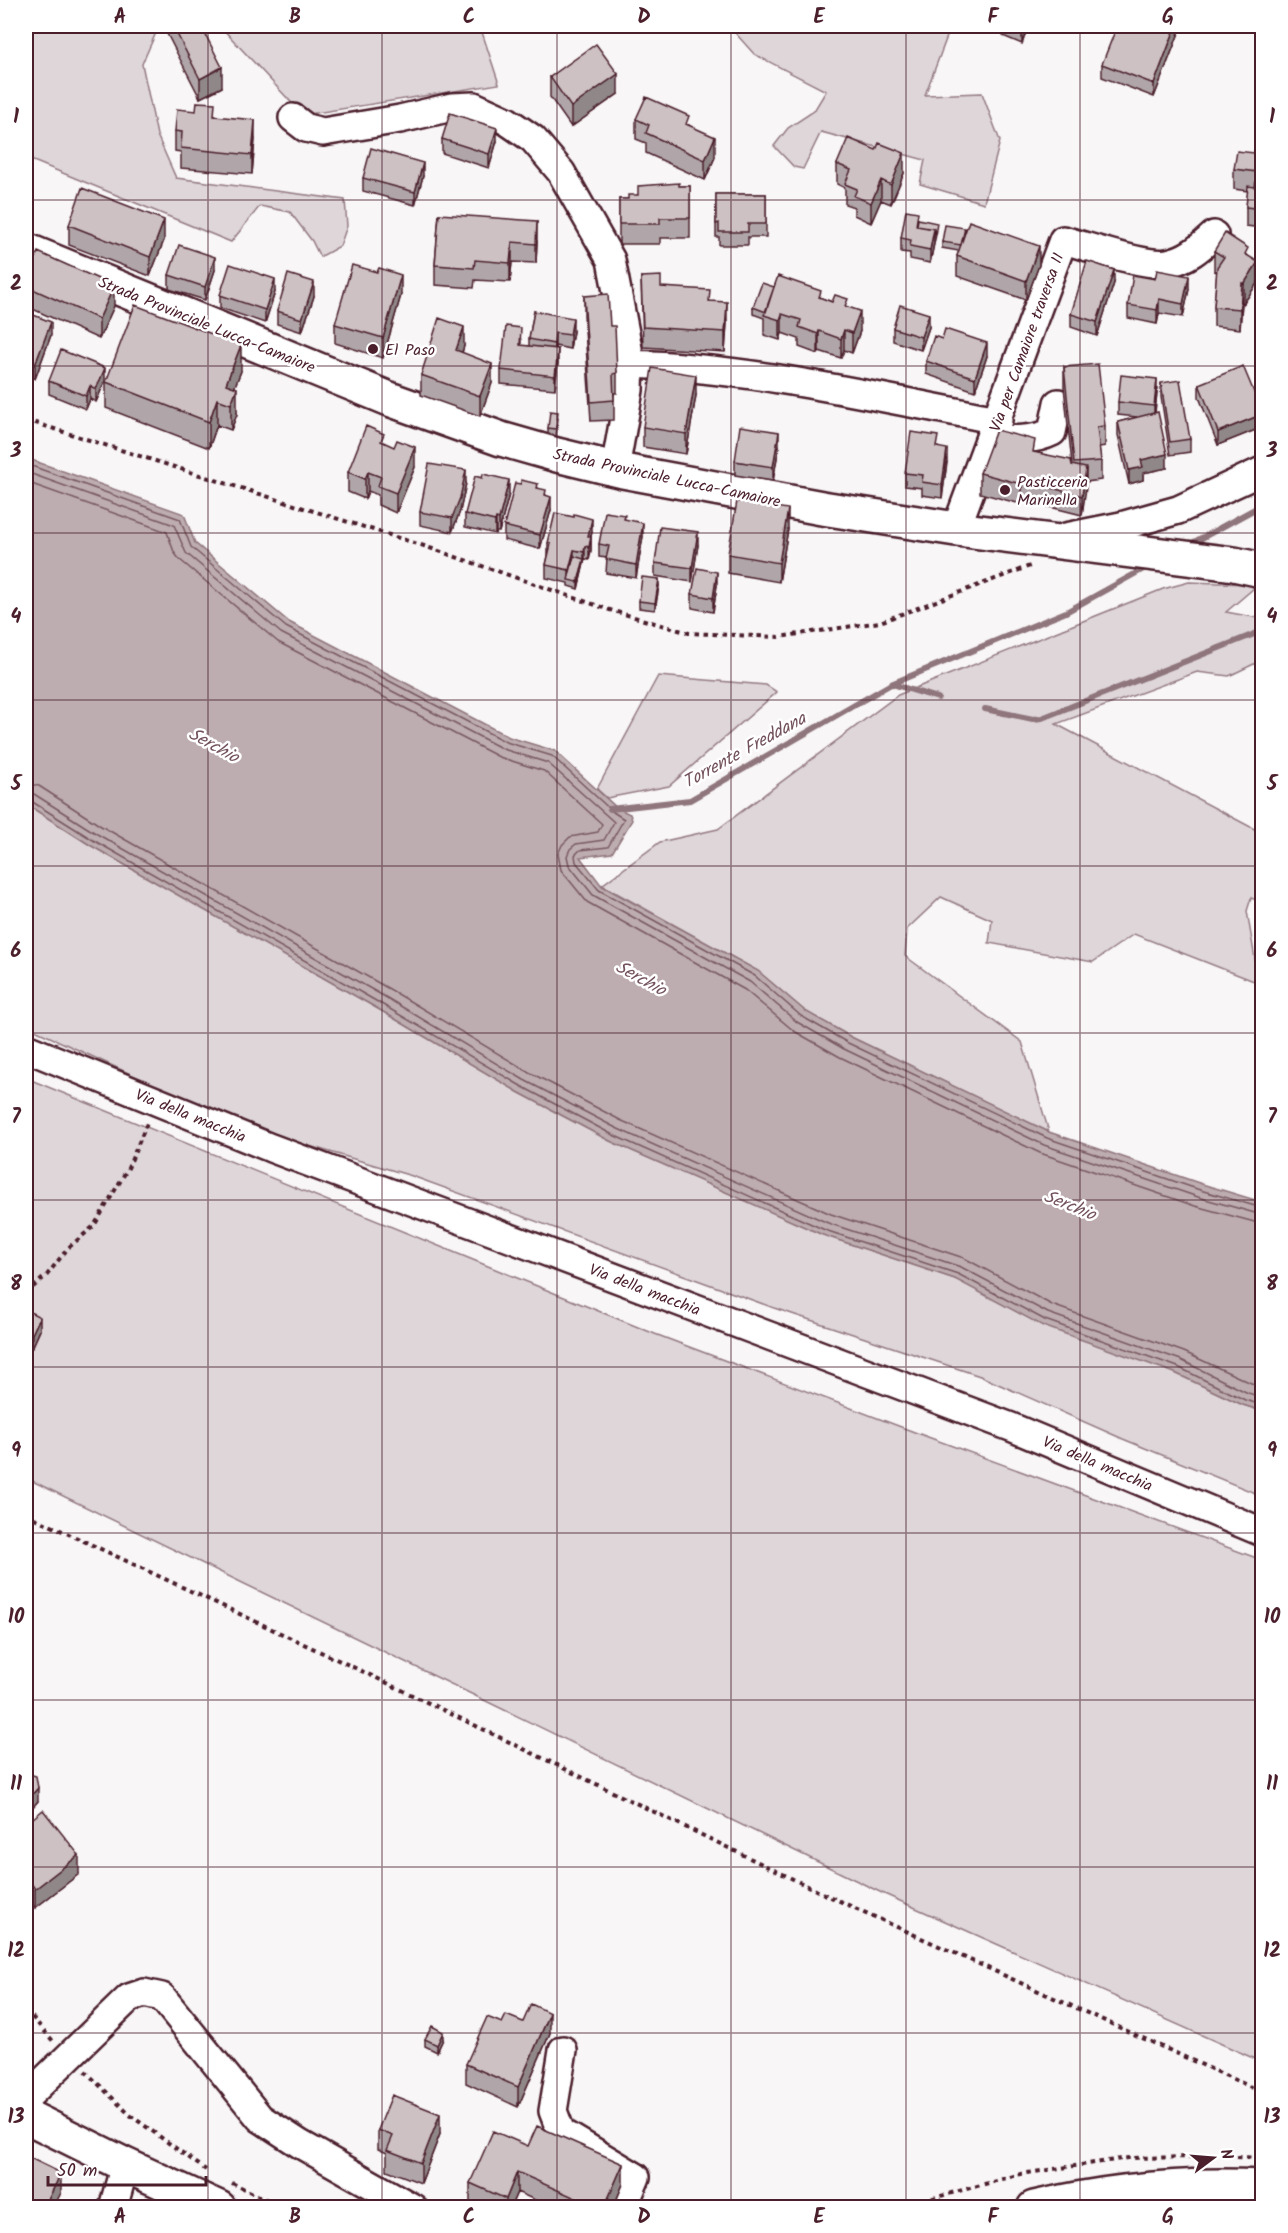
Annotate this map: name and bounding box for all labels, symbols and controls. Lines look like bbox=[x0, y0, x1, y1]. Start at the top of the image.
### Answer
text: A bbox=[114, 2, 126, 34]
text: B bbox=[289, 2, 301, 34]
text: C bbox=[463, 2, 475, 34]
text: D bbox=[637, 2, 651, 34]
text: E bbox=[813, 2, 825, 34]
text: F bbox=[988, 2, 1000, 34]
text: G bbox=[1162, 2, 1174, 34]
text: 1 bbox=[13, 102, 19, 134]
text: 1 bbox=[1269, 102, 1275, 134]
street label: Via per Camaiore traversa II bbox=[983, 249, 1071, 436]
text: 2 bbox=[10, 269, 22, 301]
text: 2 bbox=[1266, 269, 1278, 301]
street label: Strada Provinciale Lucca-Camaiore bbox=[94, 270, 319, 380]
place label: El Paso bbox=[385, 338, 435, 363]
marker: El Paso bbox=[366, 342, 380, 356]
text: 3 bbox=[10, 436, 22, 468]
text: 3 bbox=[1266, 436, 1278, 468]
street label: Strada Provinciale Lucca-Camaiore bbox=[551, 442, 783, 515]
place label: Pasticceria Marinella bbox=[1017, 470, 1088, 513]
marker: Pasticceria Marinella bbox=[998, 483, 1012, 497]
text: 4 bbox=[11, 602, 22, 634]
text: 4 bbox=[1267, 602, 1278, 634]
water label: Torrente Freddana bbox=[678, 705, 813, 797]
water label: Serchio bbox=[183, 721, 245, 773]
text: 5 bbox=[10, 769, 23, 801]
text: 5 bbox=[1266, 769, 1279, 801]
text: 6 bbox=[11, 936, 22, 968]
text: 6 bbox=[1267, 936, 1278, 968]
water label: Serchio bbox=[610, 954, 672, 1006]
street label: Via della macchia bbox=[131, 1083, 250, 1150]
text: 7 bbox=[11, 1102, 21, 1134]
text: 7 bbox=[1267, 1102, 1277, 1134]
water label: Serchio bbox=[1039, 1183, 1101, 1231]
street label: Via della macchia bbox=[585, 1258, 704, 1323]
text: 8 bbox=[10, 1269, 22, 1301]
text: 8 bbox=[1266, 1269, 1278, 1301]
street label: Via della macchia bbox=[1038, 1430, 1156, 1499]
text: 9 bbox=[11, 1436, 21, 1468]
text: 9 bbox=[1267, 1436, 1277, 1468]
text: 10 bbox=[8, 1602, 25, 1634]
text: 10 bbox=[1264, 1602, 1281, 1634]
text: 11 bbox=[10, 1769, 22, 1801]
text: 11 bbox=[1266, 1769, 1278, 1801]
text: 12 bbox=[7, 1936, 25, 1968]
text: 12 bbox=[1263, 1936, 1281, 1968]
text: 13 bbox=[8, 2102, 25, 2134]
text: 13 bbox=[1264, 2102, 1281, 2134]
north arrow bbox=[1183, 2128, 1243, 2188]
text: N bbox=[1213, 2146, 1239, 2163]
scale bar bbox=[48, 2149, 206, 2187]
text: 50 m bbox=[57, 2157, 97, 2186]
text: A bbox=[114, 2202, 126, 2233]
text: B bbox=[289, 2202, 301, 2233]
text: C bbox=[463, 2202, 475, 2233]
text: D bbox=[637, 2202, 651, 2233]
text: E bbox=[813, 2202, 825, 2233]
text: F bbox=[988, 2202, 1000, 2233]
text: G bbox=[1162, 2202, 1174, 2233]

